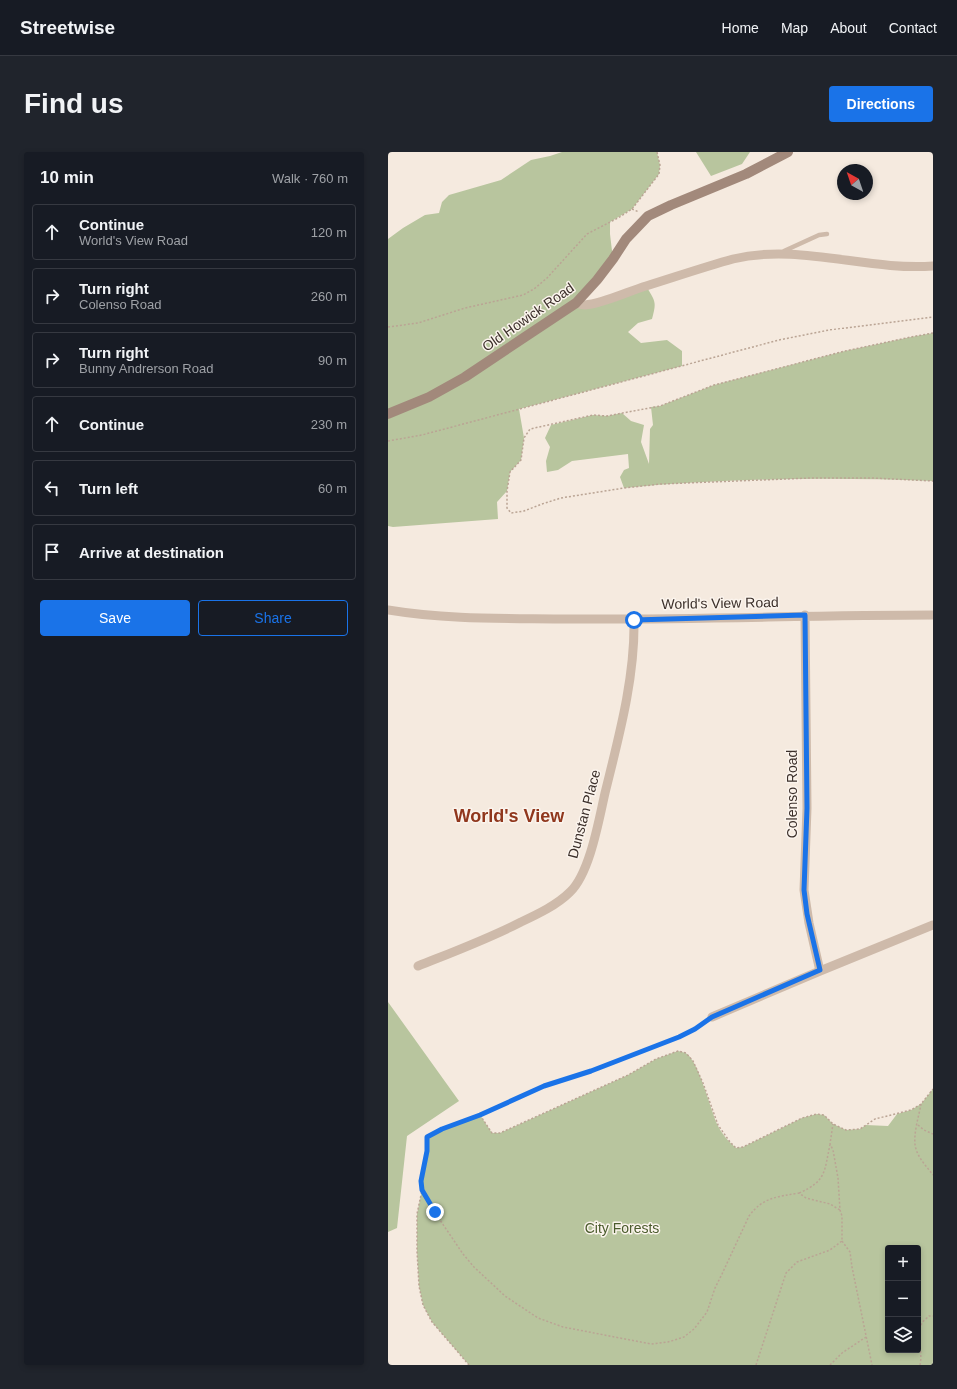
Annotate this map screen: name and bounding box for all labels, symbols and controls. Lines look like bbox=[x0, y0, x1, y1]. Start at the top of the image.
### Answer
text: Streetwise bbox=[20, 17, 115, 38]
text: Home bbox=[722, 20, 759, 36]
text: Map bbox=[781, 20, 808, 36]
text: About bbox=[830, 20, 867, 36]
text: Contact bbox=[889, 20, 937, 36]
button: Directions bbox=[829, 86, 933, 122]
text: Find us bbox=[24, 88, 124, 119]
north arrow bbox=[837, 164, 873, 200]
text: 10 min bbox=[40, 168, 94, 187]
text: Walk · 760 m bbox=[272, 171, 348, 186]
text: Continue bbox=[79, 216, 144, 233]
icon: ahead bbox=[41, 221, 63, 243]
text: 120 m bbox=[311, 225, 347, 240]
text: World's View Road bbox=[79, 233, 188, 248]
street label: Old Howick Road bbox=[479, 279, 577, 355]
text: Turn right bbox=[79, 280, 149, 297]
icon: right bbox=[41, 285, 63, 307]
text: 260 m bbox=[311, 289, 347, 304]
text: Colenso Road bbox=[79, 297, 161, 312]
text: Turn right bbox=[79, 344, 149, 361]
icon: right bbox=[41, 349, 63, 371]
text: 90 m bbox=[318, 353, 347, 368]
text: Bunny Andrerson Road bbox=[79, 361, 213, 376]
icon: ahead bbox=[41, 413, 63, 435]
text: Continue bbox=[79, 416, 144, 433]
text: 230 m bbox=[311, 417, 347, 432]
icon: left bbox=[41, 477, 63, 499]
text: Turn left bbox=[79, 480, 138, 497]
text: 60 m bbox=[318, 481, 347, 496]
icon: arrive bbox=[41, 541, 63, 563]
text: Arrive at destination bbox=[79, 544, 224, 561]
street label: World's View Road bbox=[661, 594, 779, 612]
button: Save bbox=[40, 600, 190, 636]
button: Share bbox=[198, 600, 348, 636]
route start bbox=[625, 611, 643, 629]
street label: Colenso Road bbox=[784, 750, 800, 838]
street label: Dunstan Place bbox=[564, 768, 604, 860]
district label: World's View bbox=[454, 806, 565, 826]
route end bbox=[426, 1203, 444, 1221]
park label: City Forests bbox=[585, 1220, 659, 1236]
map controls bbox=[885, 1245, 921, 1353]
button: + bbox=[885, 1245, 921, 1281]
button: − bbox=[885, 1281, 921, 1317]
button: layers bbox=[885, 1317, 921, 1353]

